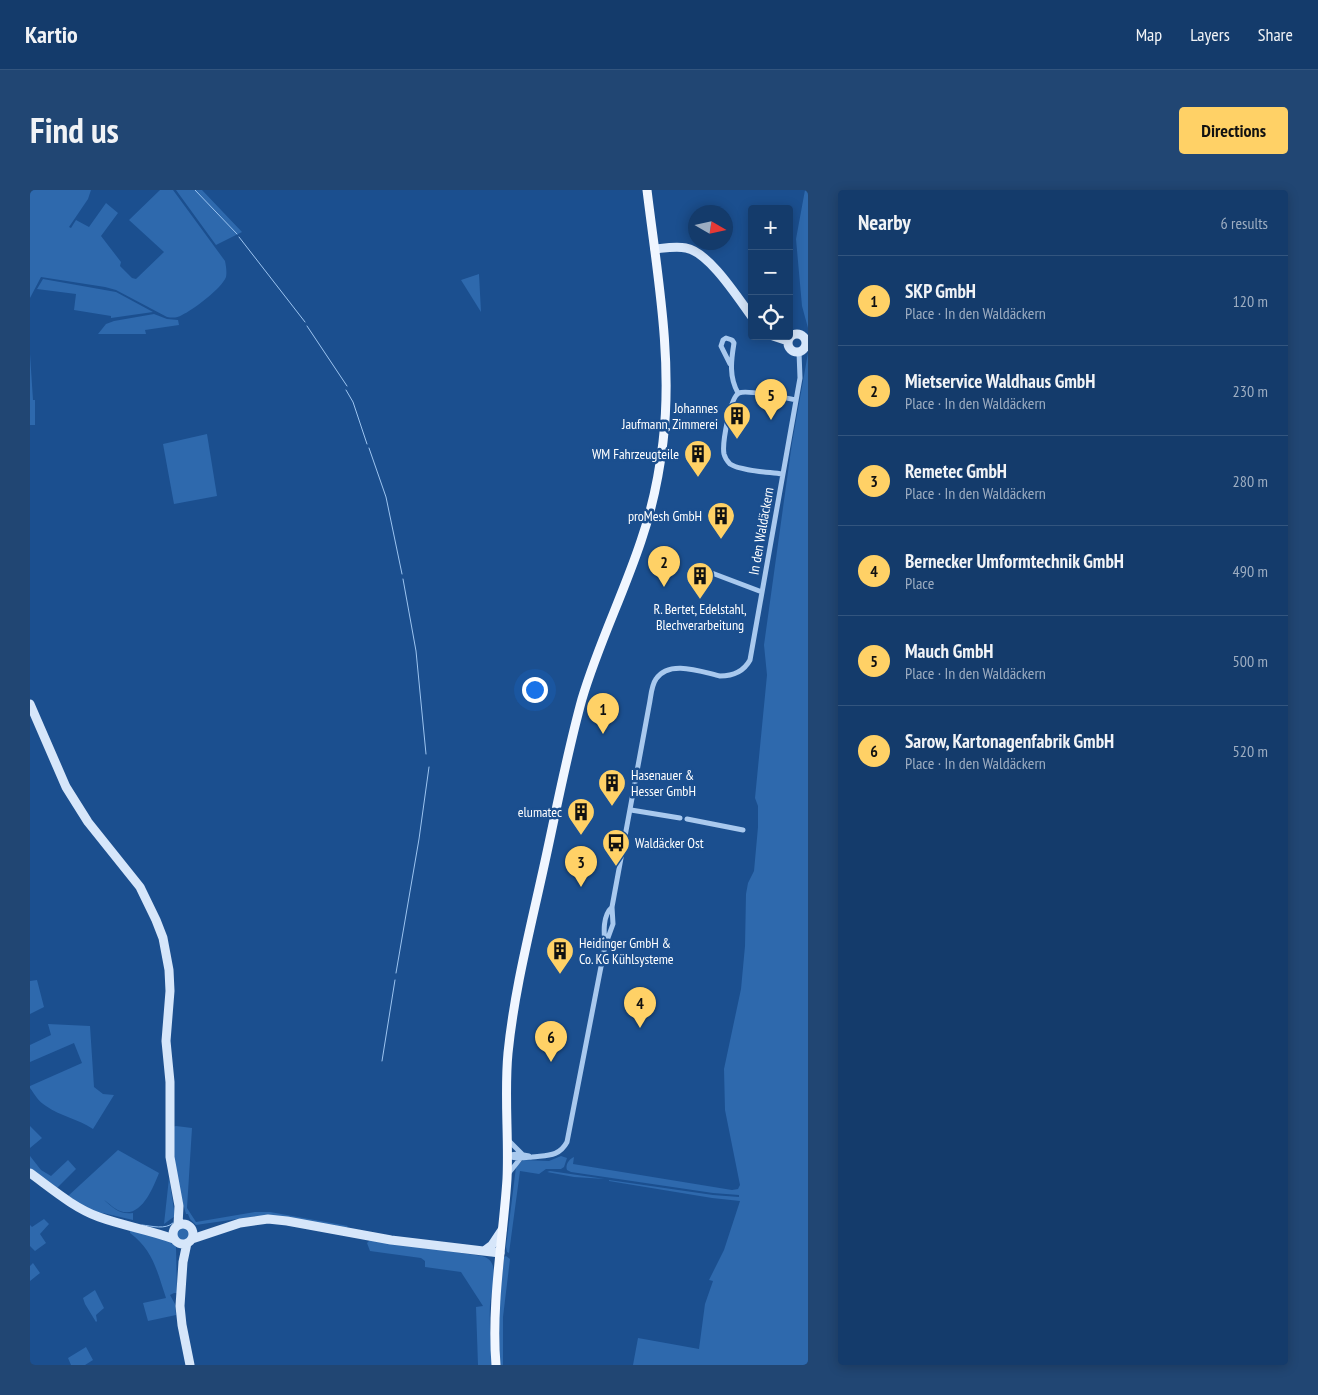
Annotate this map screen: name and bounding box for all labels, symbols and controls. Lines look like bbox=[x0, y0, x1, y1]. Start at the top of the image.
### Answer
text: Kartio bbox=[25, 19, 78, 50]
text: Map bbox=[1136, 23, 1162, 46]
text: Layers bbox=[1190, 23, 1230, 46]
text: Share bbox=[1258, 23, 1293, 46]
text: Find us bbox=[30, 107, 119, 153]
button: Directions bbox=[1179, 107, 1288, 154]
north arrow bbox=[688, 205, 733, 250]
map controls bbox=[748, 205, 793, 340]
button: + bbox=[748, 205, 793, 250]
text: Nearby bbox=[858, 209, 911, 236]
text: 6 results bbox=[1221, 213, 1268, 233]
button: − bbox=[748, 250, 793, 295]
text: SKP GmbH bbox=[905, 279, 976, 303]
text: 1 bbox=[870, 291, 878, 311]
text: 120 m bbox=[1233, 291, 1268, 311]
button: locate bbox=[748, 295, 793, 340]
text: Place · In den Waldäckern bbox=[905, 303, 1046, 323]
text: Mietservice Waldhaus GmbH bbox=[905, 369, 1095, 393]
pin: 5 bbox=[755, 379, 787, 420]
text: 2 bbox=[870, 381, 878, 401]
text: 230 m bbox=[1233, 381, 1268, 401]
text: Place · In den Waldäckern bbox=[905, 393, 1046, 413]
place label: Johannes Jaufmann, Zimmerei bbox=[621, 399, 718, 433]
building icon: Johannes Jaufmann, Zimmerei bbox=[722, 401, 752, 440]
building icon: WM Fahrzeugteile bbox=[683, 439, 713, 478]
place label: WM Fahrzeugteile bbox=[592, 445, 679, 463]
text: Remetec GmbH bbox=[905, 459, 1007, 483]
text: 3 bbox=[870, 471, 878, 491]
text: 280 m bbox=[1233, 471, 1268, 491]
text: Place · In den Waldäckern bbox=[905, 483, 1046, 503]
street label: In den Waldäckern bbox=[744, 486, 778, 576]
building icon: proMesh GmbH bbox=[706, 501, 736, 540]
place label: proMesh GmbH bbox=[628, 507, 702, 525]
pin: 2 bbox=[648, 546, 680, 587]
text: Bernecker Umformtechnik GmbH bbox=[905, 549, 1124, 573]
building icon: R. Bertet, Edelstahl, Blechverarbeitung bbox=[685, 561, 715, 600]
text: 4 bbox=[870, 561, 878, 581]
text: 490 m bbox=[1233, 561, 1268, 581]
text: Place bbox=[905, 573, 934, 593]
place label: R. Bertet, Edelstahl, Blechverarbeitung bbox=[653, 600, 747, 634]
text: Mauch GmbH bbox=[905, 639, 993, 663]
text: 5 bbox=[870, 651, 878, 671]
text: 500 m bbox=[1233, 651, 1268, 671]
text: Place · In den Waldäckern bbox=[905, 663, 1046, 683]
your location bbox=[522, 677, 548, 703]
pin: 1 bbox=[587, 693, 619, 734]
text: Sarow, Kartonagenfabrik GmbH bbox=[905, 729, 1114, 753]
text: 6 bbox=[870, 741, 878, 761]
text: 520 m bbox=[1233, 741, 1268, 761]
text: Place · In den Waldäckern bbox=[905, 753, 1046, 773]
place label: Hasenauer & Hesser GmbH bbox=[631, 766, 696, 800]
building icon: Hasenauer & Hesser GmbH bbox=[597, 768, 627, 807]
building icon: elumatec bbox=[566, 797, 596, 836]
place label: elumatec bbox=[518, 803, 562, 821]
bus stop icon: Waldäcker Ost bbox=[601, 828, 631, 867]
place label: Waldäcker Ost bbox=[635, 834, 704, 852]
pin: 3 bbox=[565, 846, 597, 887]
place label: Heidinger GmbH & Co. KG Kühlsysteme bbox=[579, 934, 674, 968]
building icon: Heidinger GmbH & Co. KG Kühlsysteme bbox=[545, 936, 575, 975]
pin: 4 bbox=[624, 987, 656, 1028]
pin: 6 bbox=[535, 1021, 567, 1062]

